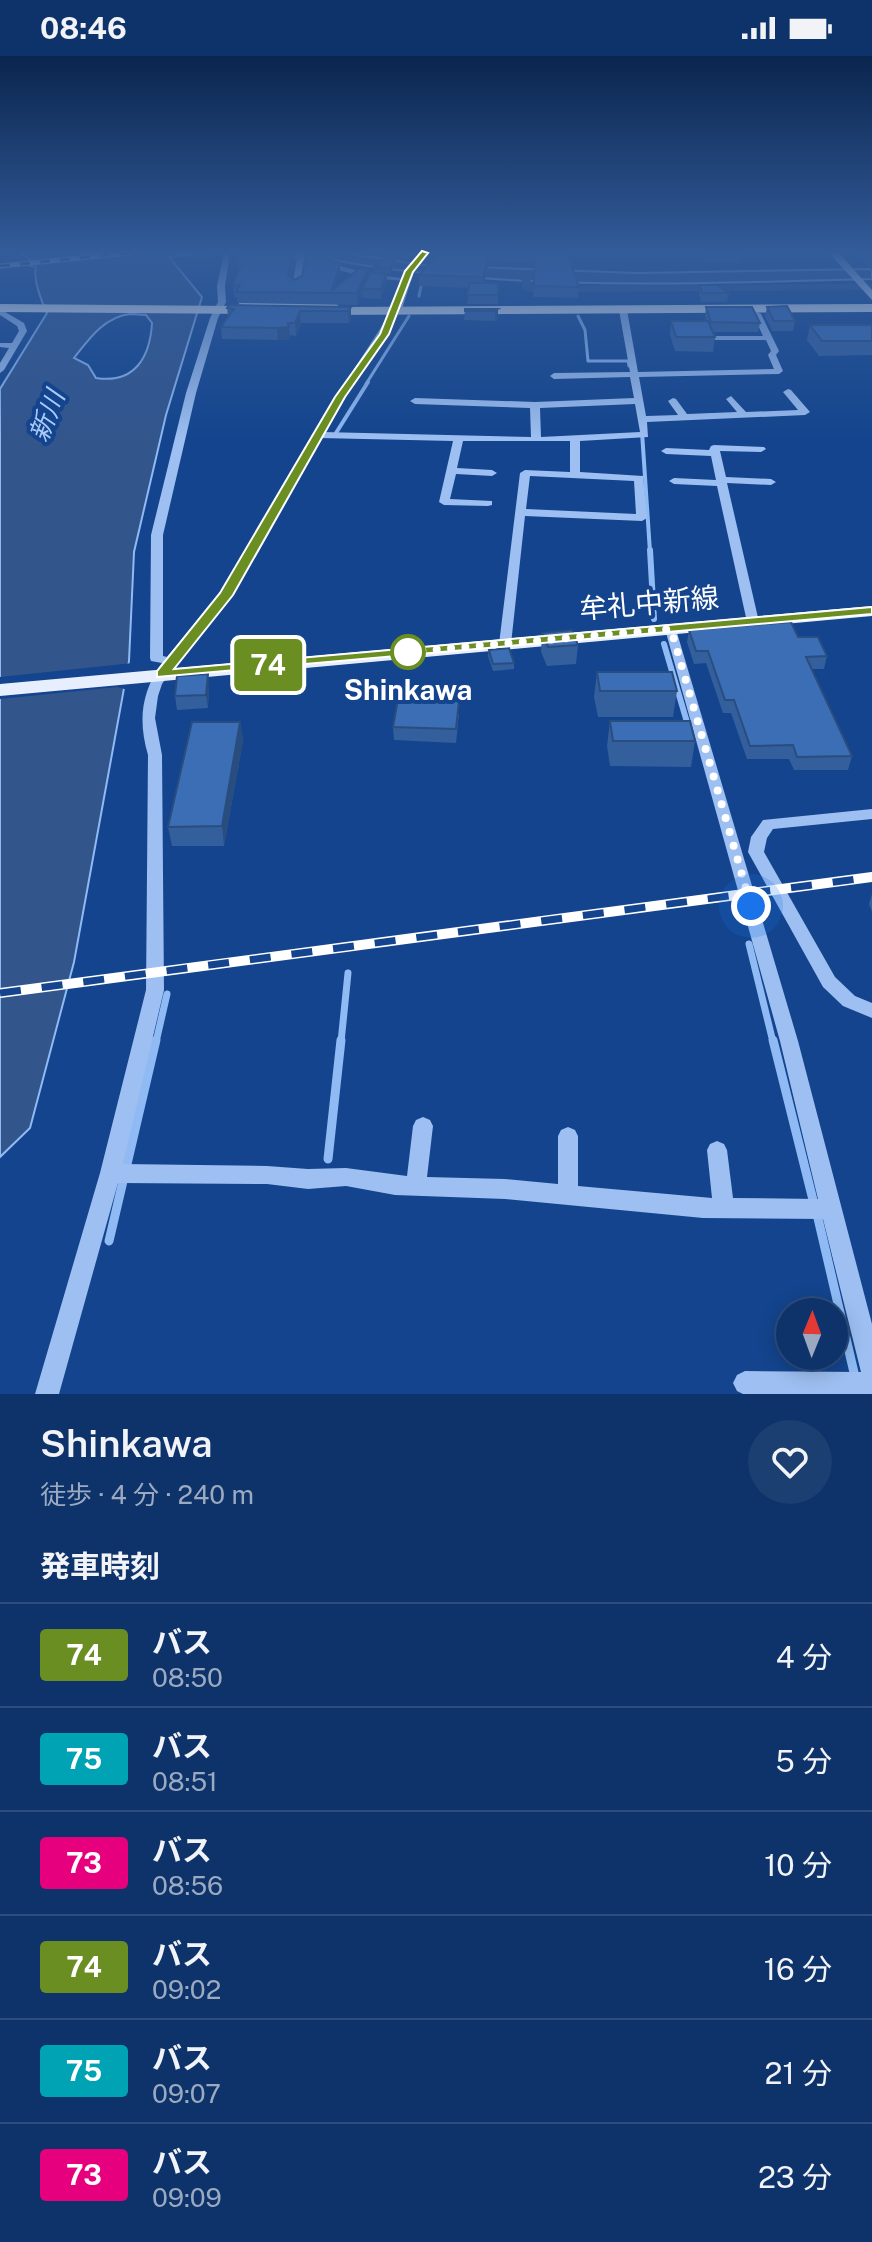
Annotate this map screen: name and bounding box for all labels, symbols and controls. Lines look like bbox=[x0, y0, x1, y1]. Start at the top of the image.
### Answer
text: 08:46 bbox=[40, 10, 127, 46]
water label: 新川 bbox=[23, 383, 71, 446]
street label: 牟礼中新線 bbox=[578, 580, 720, 625]
marker: Shinkawa bbox=[391, 635, 425, 669]
line badge: 74 bbox=[232, 639, 304, 691]
text: 74 bbox=[250, 648, 286, 681]
place label: Shinkawa bbox=[344, 673, 472, 706]
your location bbox=[731, 886, 771, 926]
north arrow bbox=[776, 1298, 848, 1370]
map controls bbox=[776, 1298, 848, 1370]
button: heart bbox=[748, 1420, 832, 1504]
text: Shinkawa bbox=[40, 1421, 213, 1466]
text: 徒歩 · 4 分 · 240 m bbox=[40, 1479, 254, 1510]
text: 発車時刻 bbox=[40, 1548, 160, 1584]
text: バス bbox=[152, 1624, 212, 1660]
text: 74 bbox=[66, 1638, 102, 1671]
text: 4 分 bbox=[776, 1639, 832, 1675]
text: 08:50 bbox=[152, 1662, 223, 1693]
text: バス bbox=[152, 1728, 212, 1764]
text: 75 bbox=[66, 1742, 102, 1775]
text: 5 分 bbox=[775, 1743, 832, 1779]
text: 08:51 bbox=[152, 1766, 218, 1797]
text: バス bbox=[152, 1832, 212, 1868]
text: 73 bbox=[66, 1846, 102, 1879]
text: 10 分 bbox=[764, 1847, 832, 1883]
text: 08:56 bbox=[152, 1870, 223, 1901]
text: バス bbox=[152, 1936, 212, 1972]
text: 74 bbox=[66, 1950, 102, 1983]
text: 16 分 bbox=[764, 1951, 832, 1987]
text: 09:02 bbox=[152, 1974, 221, 2005]
text: バス bbox=[152, 2040, 212, 2076]
text: 75 bbox=[66, 2054, 102, 2087]
text: 21 分 bbox=[765, 2055, 832, 2091]
text: 09:07 bbox=[152, 2078, 221, 2109]
text: バス bbox=[152, 2144, 212, 2180]
text: 73 bbox=[66, 2158, 102, 2191]
text: 23 分 bbox=[758, 2159, 832, 2195]
text: 09:09 bbox=[152, 2182, 222, 2213]

